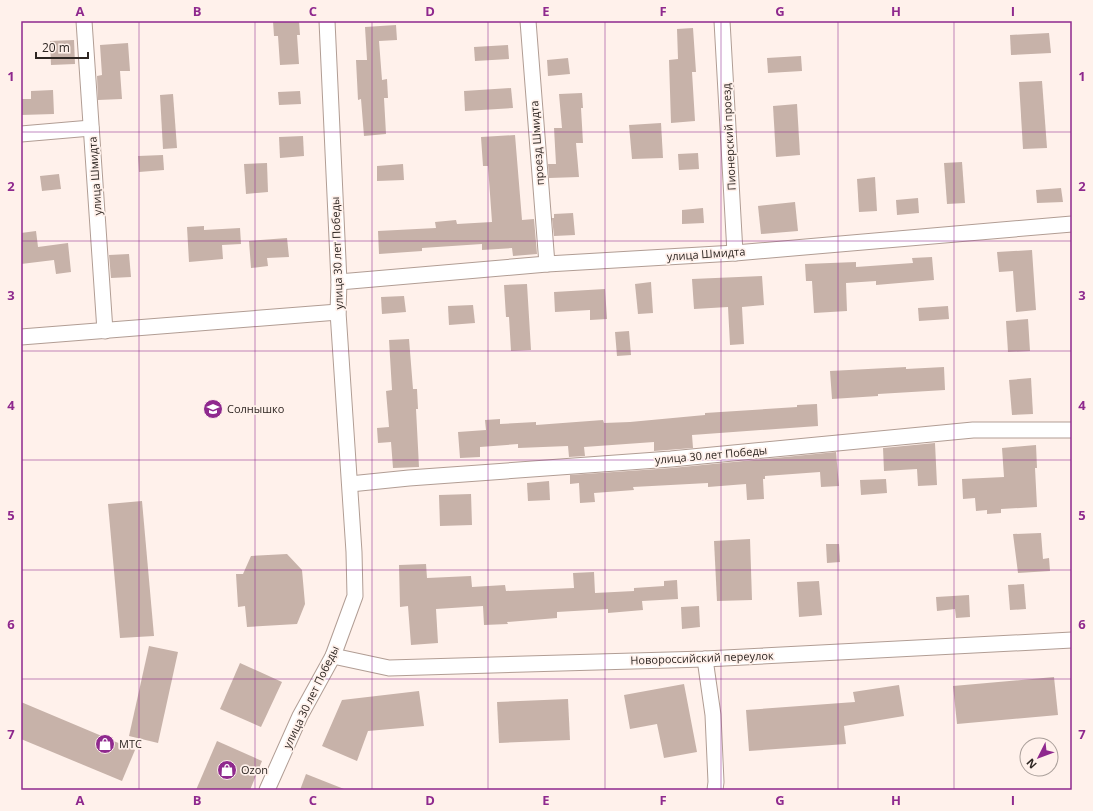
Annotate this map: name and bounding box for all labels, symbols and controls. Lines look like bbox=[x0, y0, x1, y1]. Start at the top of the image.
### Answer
text: A bbox=[76, 2, 85, 20]
text: B bbox=[193, 2, 202, 20]
text: C bbox=[309, 2, 317, 20]
text: D bbox=[425, 2, 435, 20]
text: E bbox=[542, 2, 550, 20]
text: F bbox=[659, 2, 667, 20]
text: G bbox=[775, 2, 785, 20]
text: H bbox=[891, 2, 901, 20]
text: I bbox=[1011, 2, 1015, 20]
scale bar bbox=[36, 34, 88, 60]
text: 20 m bbox=[42, 39, 70, 56]
text: 1 bbox=[7, 67, 15, 85]
text: 1 bbox=[1078, 67, 1086, 85]
street label: Пионерский проезд bbox=[718, 82, 739, 191]
street label: проезд Шмидта bbox=[526, 100, 547, 186]
street label: улица Шмидта bbox=[84, 136, 105, 216]
text: 2 bbox=[7, 177, 15, 195]
text: 2 bbox=[1078, 177, 1086, 195]
street label: улица 30 лет Победы bbox=[327, 196, 346, 310]
street label: улица Шмидта bbox=[666, 243, 746, 264]
text: 3 bbox=[7, 286, 15, 304]
text: 3 bbox=[1078, 286, 1086, 304]
text: 4 bbox=[7, 396, 15, 414]
text: 4 bbox=[1078, 396, 1086, 414]
school or university icon: Солнышко bbox=[202, 398, 224, 420]
place label: Солнышко bbox=[227, 401, 285, 416]
street label: улица 30 лет Победы bbox=[654, 442, 768, 467]
text: 5 bbox=[7, 506, 15, 524]
text: 5 bbox=[1078, 506, 1086, 524]
text: 6 bbox=[7, 615, 15, 633]
text: 6 bbox=[1078, 615, 1086, 633]
street label: улица 30 лет Победы bbox=[279, 643, 342, 751]
street label: Новороссийский переулок bbox=[630, 647, 774, 667]
text: 7 bbox=[7, 725, 15, 743]
text: 7 bbox=[1078, 725, 1086, 743]
shop icon: МТС bbox=[94, 733, 116, 755]
place label: МТС bbox=[119, 736, 142, 751]
north arrow bbox=[1019, 737, 1059, 777]
text: N bbox=[1023, 756, 1040, 772]
shop icon: Ozon bbox=[216, 759, 238, 781]
place label: Ozon bbox=[241, 762, 268, 777]
text: A bbox=[76, 791, 85, 809]
text: B bbox=[193, 791, 202, 809]
text: C bbox=[309, 791, 317, 809]
text: D bbox=[425, 791, 435, 809]
text: E bbox=[542, 791, 550, 809]
text: F bbox=[659, 791, 667, 809]
text: G bbox=[775, 791, 785, 809]
text: H bbox=[891, 791, 901, 809]
text: I bbox=[1011, 791, 1015, 809]

